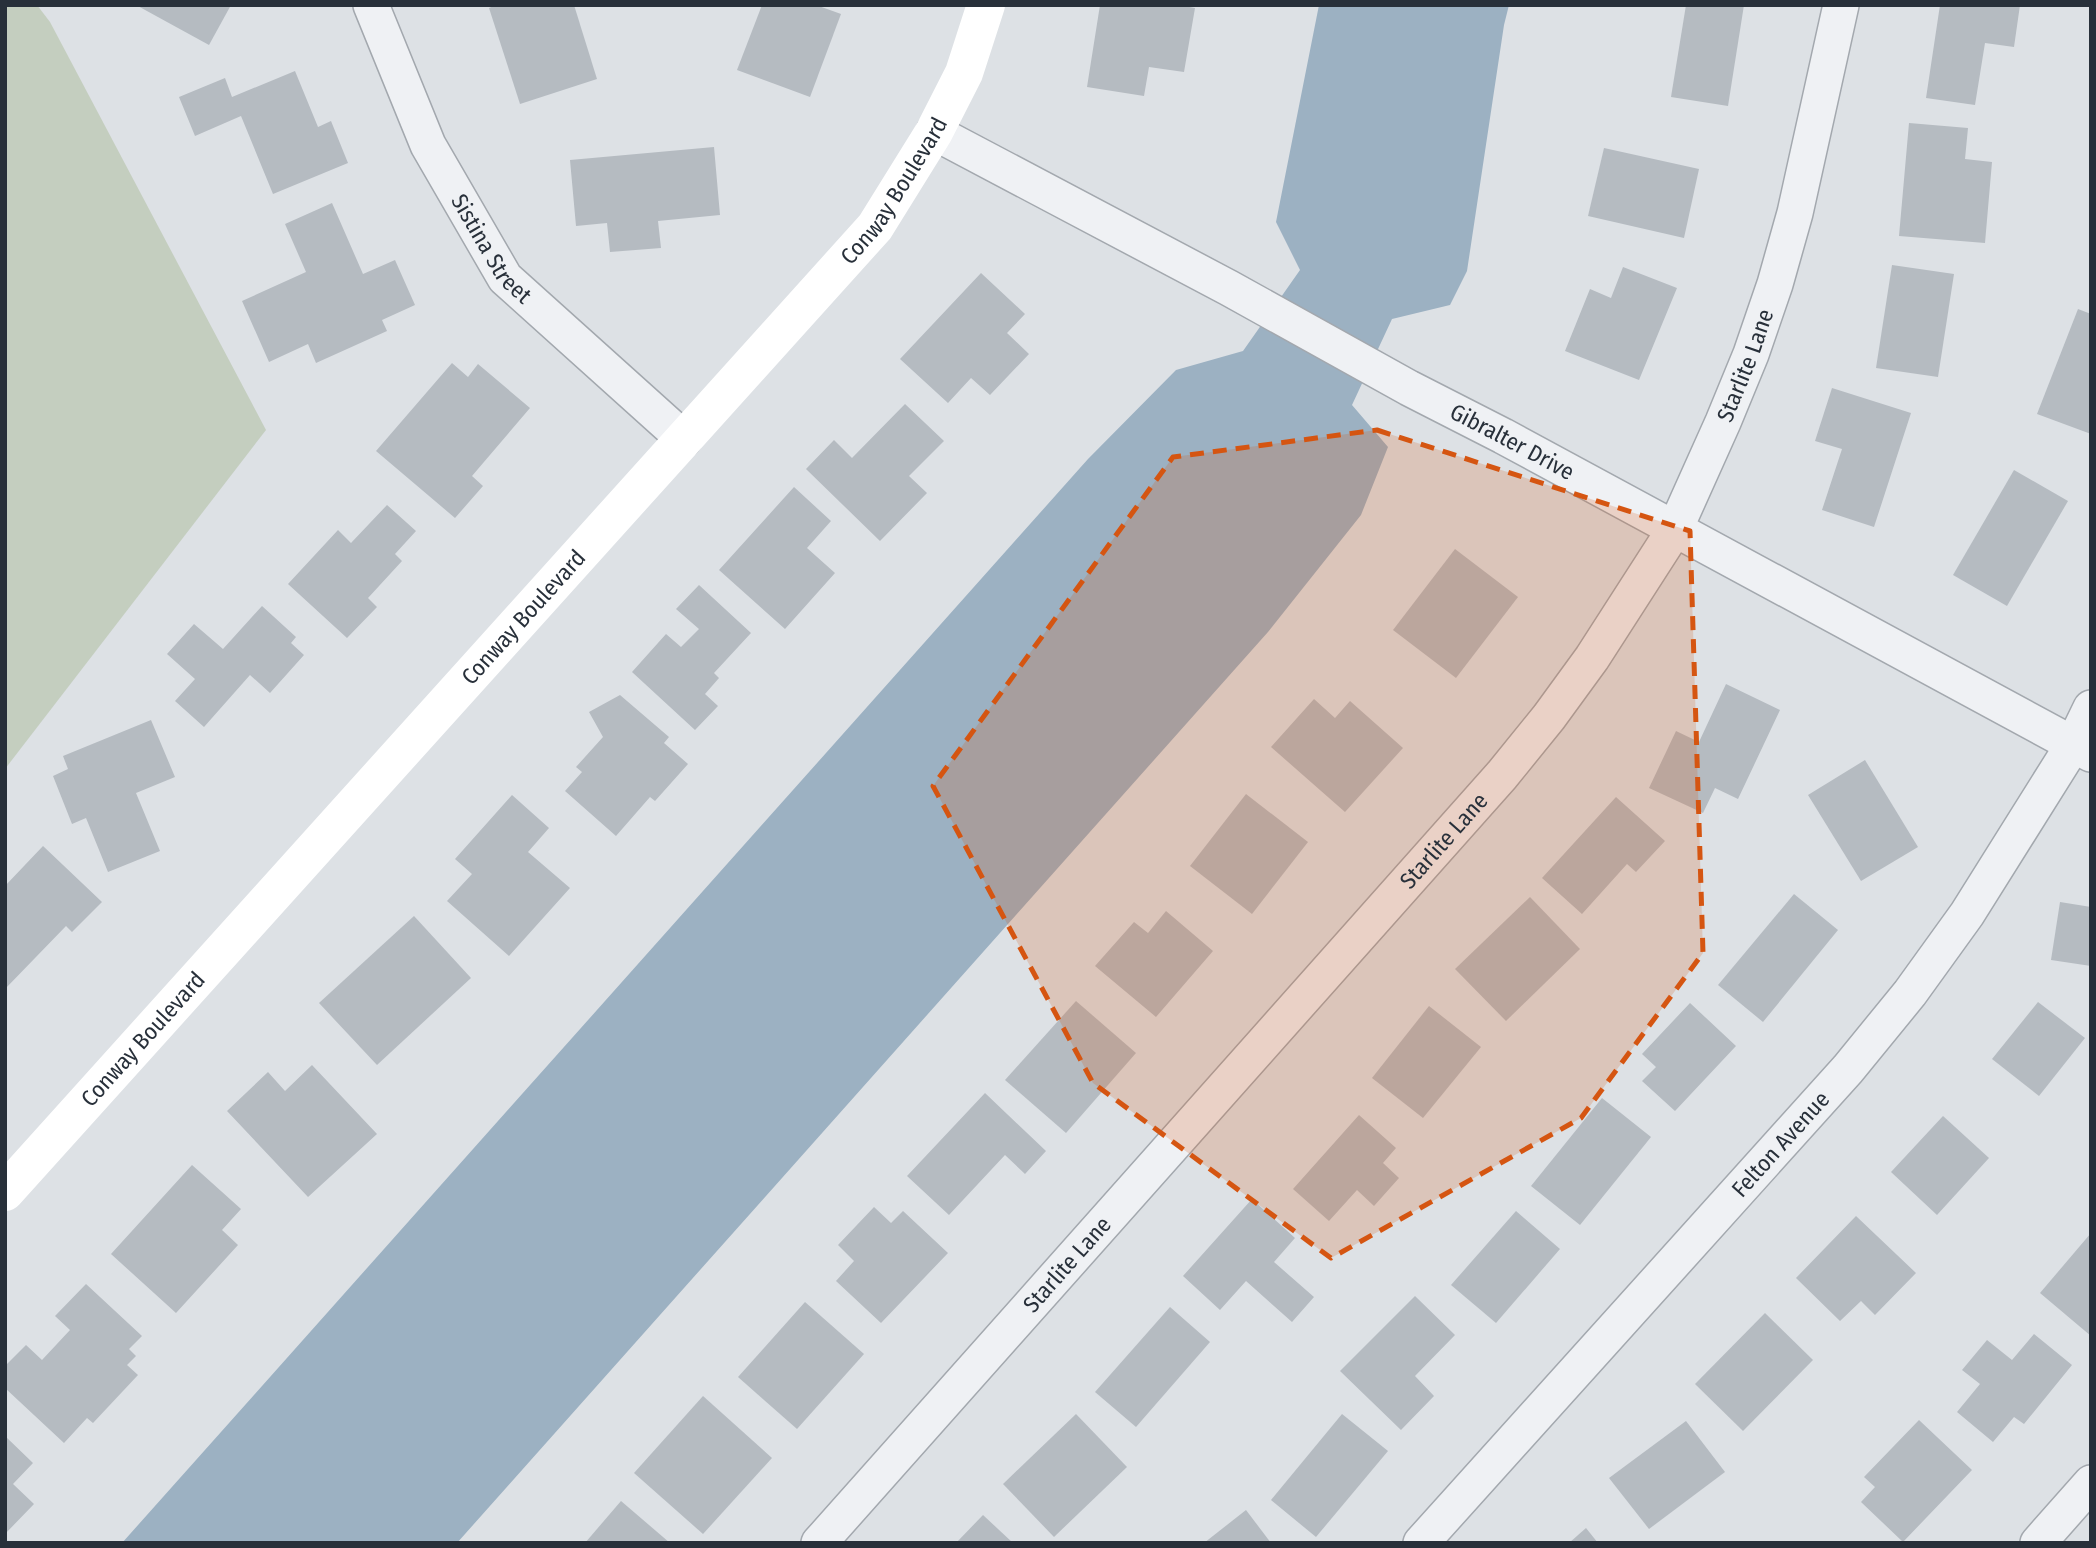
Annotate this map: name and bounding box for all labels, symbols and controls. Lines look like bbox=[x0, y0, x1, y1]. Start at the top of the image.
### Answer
street label: Conway Boulevard bbox=[834, 112, 953, 270]
street label: Sistina Street bbox=[445, 189, 538, 309]
street label: Starlite Lane bbox=[1711, 305, 1779, 426]
street label: Gibralter Drive bbox=[1446, 397, 1579, 486]
street label: Conway Boulevard bbox=[455, 544, 591, 690]
street label: Starlite Lane bbox=[1394, 787, 1494, 894]
street label: Conway Boulevard bbox=[75, 966, 211, 1112]
street label: Felton Avenue bbox=[1726, 1085, 1835, 1203]
street label: Starlite Lane bbox=[1017, 1211, 1117, 1318]

